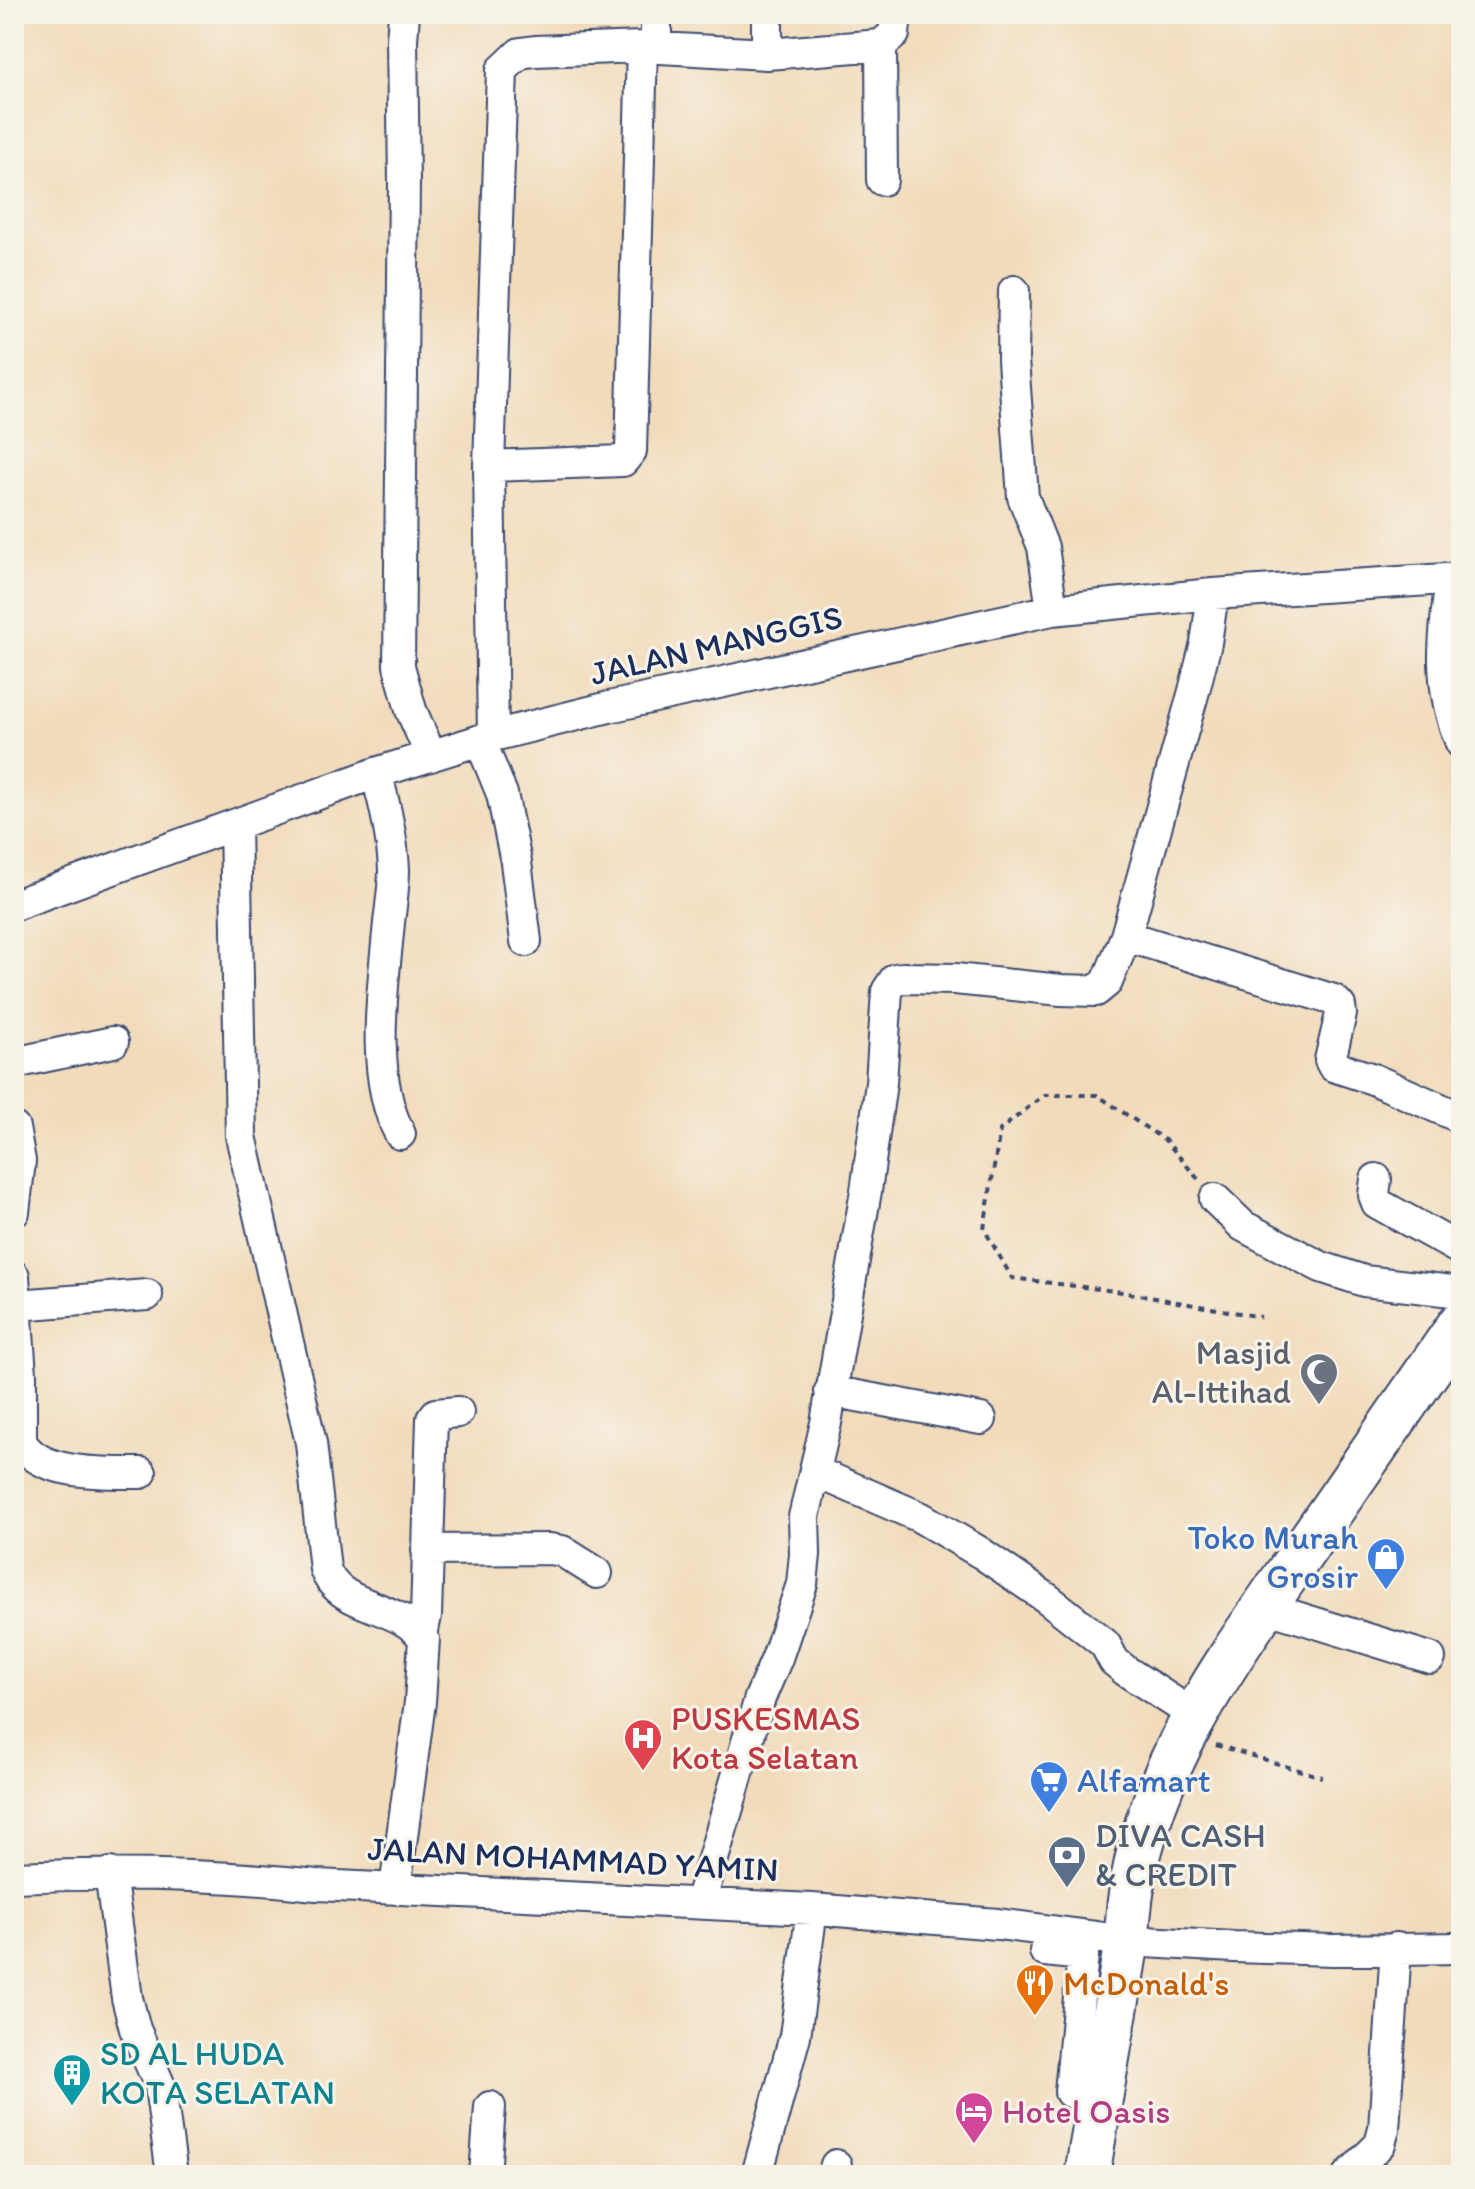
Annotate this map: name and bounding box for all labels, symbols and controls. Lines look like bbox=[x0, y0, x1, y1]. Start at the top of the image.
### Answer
street label: JALAN MANGGIS bbox=[586, 596, 846, 694]
place label: Masjid Al-Ittihad bbox=[1152, 1332, 1291, 1412]
mosque icon: Masjid Al-Ittihad bbox=[1298, 1351, 1340, 1406]
place label: Toko Murah Grosir bbox=[1187, 1517, 1358, 1597]
shop icon: Toko Murah Grosir bbox=[1365, 1536, 1407, 1591]
place label: PUSKESMAS Kota Selatan bbox=[671, 1698, 860, 1778]
hospital icon: PUSKESMAS Kota Selatan bbox=[622, 1717, 664, 1772]
supermarket icon: Alfamart bbox=[1028, 1759, 1070, 1814]
place label: Alfamart bbox=[1077, 1760, 1211, 1801]
place label: DIVA CASH & CREDIT bbox=[1095, 1815, 1266, 1895]
street label: JALAN MOHAMMAD YAMIN bbox=[366, 1828, 780, 1890]
bank icon: DIVA CASH & CREDIT bbox=[1046, 1834, 1088, 1889]
restaurant icon: McDonald's bbox=[1014, 1962, 1056, 2017]
place label: McDonald's bbox=[1063, 1963, 1229, 2004]
place label: SD AL HUDA KOTA SELATAN bbox=[100, 2033, 335, 2113]
building icon: SD AL HUDA KOTA SELATAN bbox=[51, 2052, 93, 2107]
hotel icon: Hotel Oasis bbox=[953, 2090, 995, 2145]
place label: Hotel Oasis bbox=[1002, 2091, 1170, 2132]

